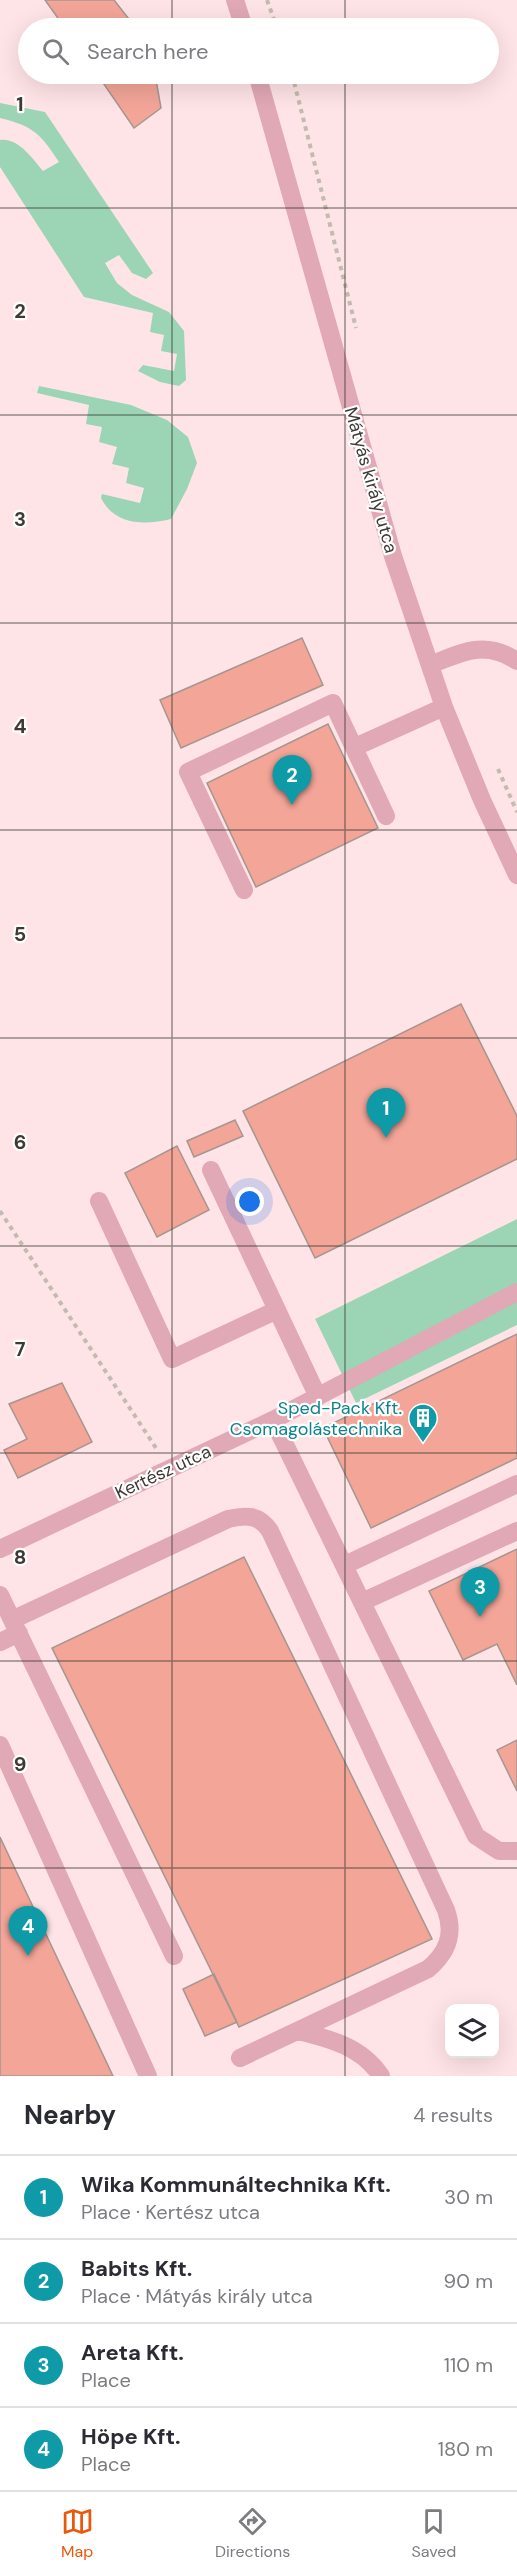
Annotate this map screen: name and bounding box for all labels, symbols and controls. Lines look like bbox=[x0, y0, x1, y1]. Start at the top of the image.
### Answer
search box bbox=[18, 18, 499, 84]
icon: search bbox=[39, 35, 72, 68]
text: Search here bbox=[87, 37, 208, 66]
text: 1 bbox=[16, 91, 24, 117]
text: 2 bbox=[14, 298, 26, 324]
street label: Mátyás király utca bbox=[339, 404, 403, 556]
text: 3 bbox=[14, 506, 26, 532]
text: 4 bbox=[14, 713, 27, 739]
pin: 2 bbox=[272, 756, 312, 805]
text: 5 bbox=[14, 921, 26, 947]
pin: 1 bbox=[366, 1088, 406, 1138]
text: 6 bbox=[14, 1129, 26, 1155]
your location bbox=[235, 1187, 264, 1216]
text: 7 bbox=[15, 1336, 26, 1362]
place label: Sped-Pack Kft. Csomagolástechnika bbox=[230, 1396, 402, 1441]
building icon: Sped-Pack Kft. Csomagolástechnika bbox=[407, 1402, 439, 1444]
street label: Kertész utca bbox=[111, 1439, 215, 1505]
text: 8 bbox=[14, 1544, 26, 1570]
pin: 3 bbox=[460, 1568, 500, 1617]
text: 9 bbox=[14, 1751, 26, 1777]
pin: 4 bbox=[9, 1906, 48, 1956]
map controls bbox=[445, 2004, 499, 2058]
button: layers bbox=[445, 2004, 499, 2058]
text: Nearby bbox=[24, 2098, 116, 2132]
text: 4 results bbox=[413, 2102, 493, 2128]
text: Wika Kommunáltechnika Kft. bbox=[81, 2170, 391, 2199]
text: 1 bbox=[40, 2184, 47, 2210]
text: 30 m bbox=[444, 2184, 493, 2210]
text: Place · Kertész utca bbox=[81, 2199, 260, 2225]
text: Babits Kft. bbox=[81, 2254, 192, 2283]
text: 2 bbox=[38, 2268, 49, 2294]
text: 90 m bbox=[444, 2268, 493, 2294]
text: Place · Mátyás király utca bbox=[81, 2283, 313, 2309]
text: Areta Kft. bbox=[81, 2338, 184, 2367]
text: 3 bbox=[37, 2352, 50, 2378]
text: 110 m bbox=[444, 2352, 493, 2378]
text: Place bbox=[81, 2367, 131, 2393]
text: Höpe Kft. bbox=[81, 2422, 181, 2451]
text: 4 bbox=[37, 2436, 50, 2462]
text: 180 m bbox=[438, 2436, 493, 2462]
text: Place bbox=[81, 2451, 131, 2477]
tab: Map bbox=[61, 2505, 94, 2562]
tab: Directions bbox=[215, 2505, 290, 2562]
tab: Saved bbox=[412, 2505, 456, 2562]

